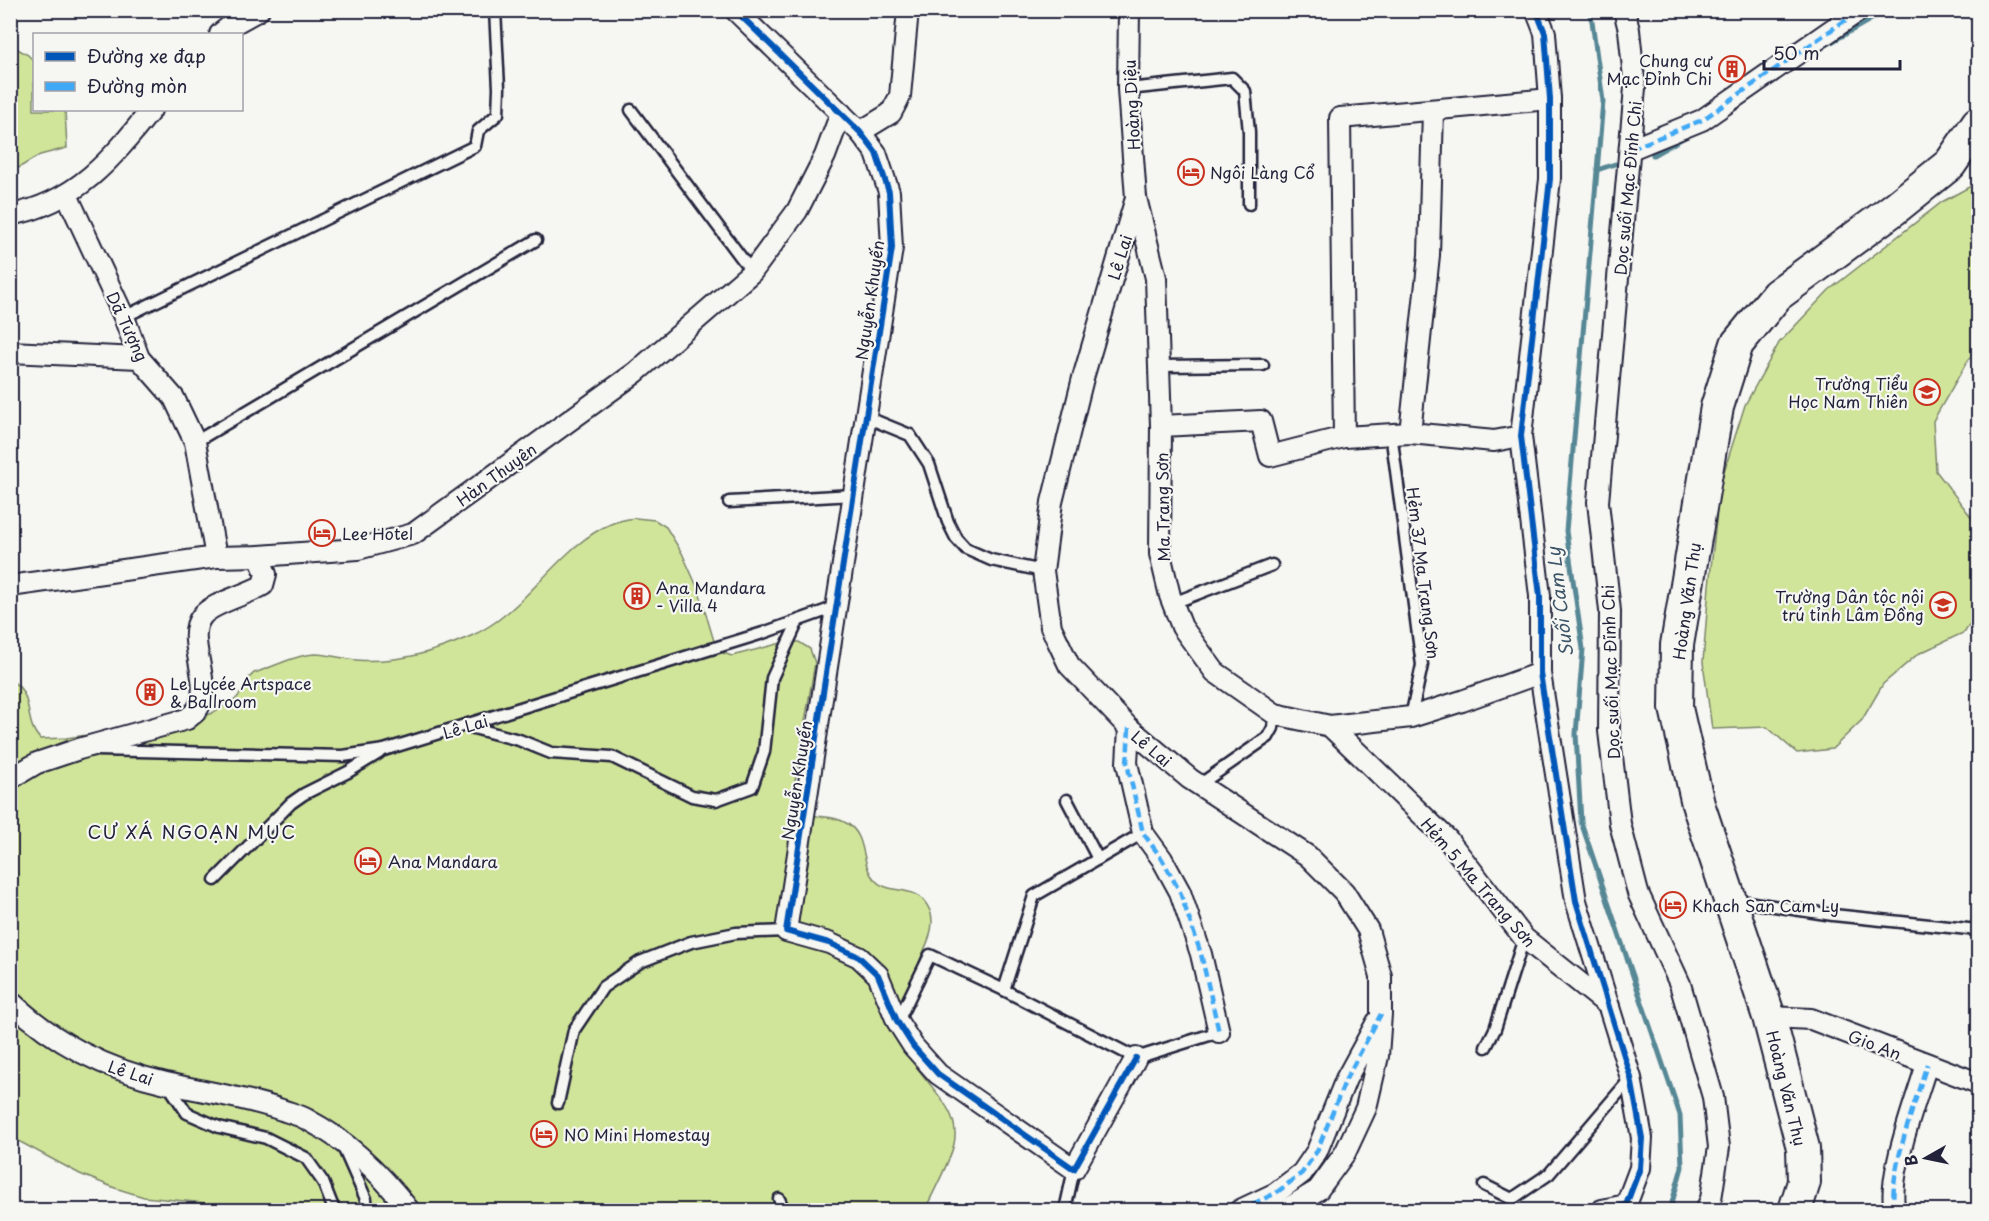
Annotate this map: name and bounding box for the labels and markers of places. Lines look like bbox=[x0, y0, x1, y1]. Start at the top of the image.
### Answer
place label: Chung cư Mạc Đỉnh Chi bbox=[1607, 48, 1713, 90]
building icon: Chung cư Mạc Đỉnh Chi bbox=[1717, 54, 1747, 84]
hotel icon: Ngôi Làng Cổ bbox=[1176, 157, 1206, 187]
place label: Ngôi Làng Cổ bbox=[1210, 160, 1315, 184]
place label: Trường Tiểu Học Nam Thiên bbox=[1789, 371, 1908, 413]
school or university icon: Trường Tiểu Học Nam Thiên bbox=[1912, 377, 1942, 407]
hotel icon: Lee Hotel bbox=[307, 518, 337, 548]
place label: Lee Hotel bbox=[342, 521, 413, 545]
place label: Ana Mandara - Villa 4 bbox=[656, 575, 766, 617]
building icon: Ana Mandara - Villa 4 bbox=[622, 581, 652, 611]
place label: Trường Dân tộc nội trú tỉnh Lâm Đồng bbox=[1775, 584, 1924, 626]
school or university icon: Trường Dân tộc nội trú tỉnh Lâm Đồng bbox=[1928, 590, 1958, 620]
place label: Le Lycée Artspace & Ballroom bbox=[170, 671, 311, 713]
building icon: Le Lycée Artspace & Ballroom bbox=[135, 677, 165, 707]
hotel icon: Ana Mandara bbox=[353, 846, 383, 876]
place label: Ana Mandara bbox=[388, 849, 498, 873]
hotel icon: Khach San Cam Ly bbox=[1658, 890, 1688, 920]
place label: Khach San Cam Ly bbox=[1692, 893, 1839, 917]
hotel icon: NO Mini Homestay bbox=[529, 1119, 559, 1149]
place label: NO Mini Homestay bbox=[564, 1122, 710, 1146]

